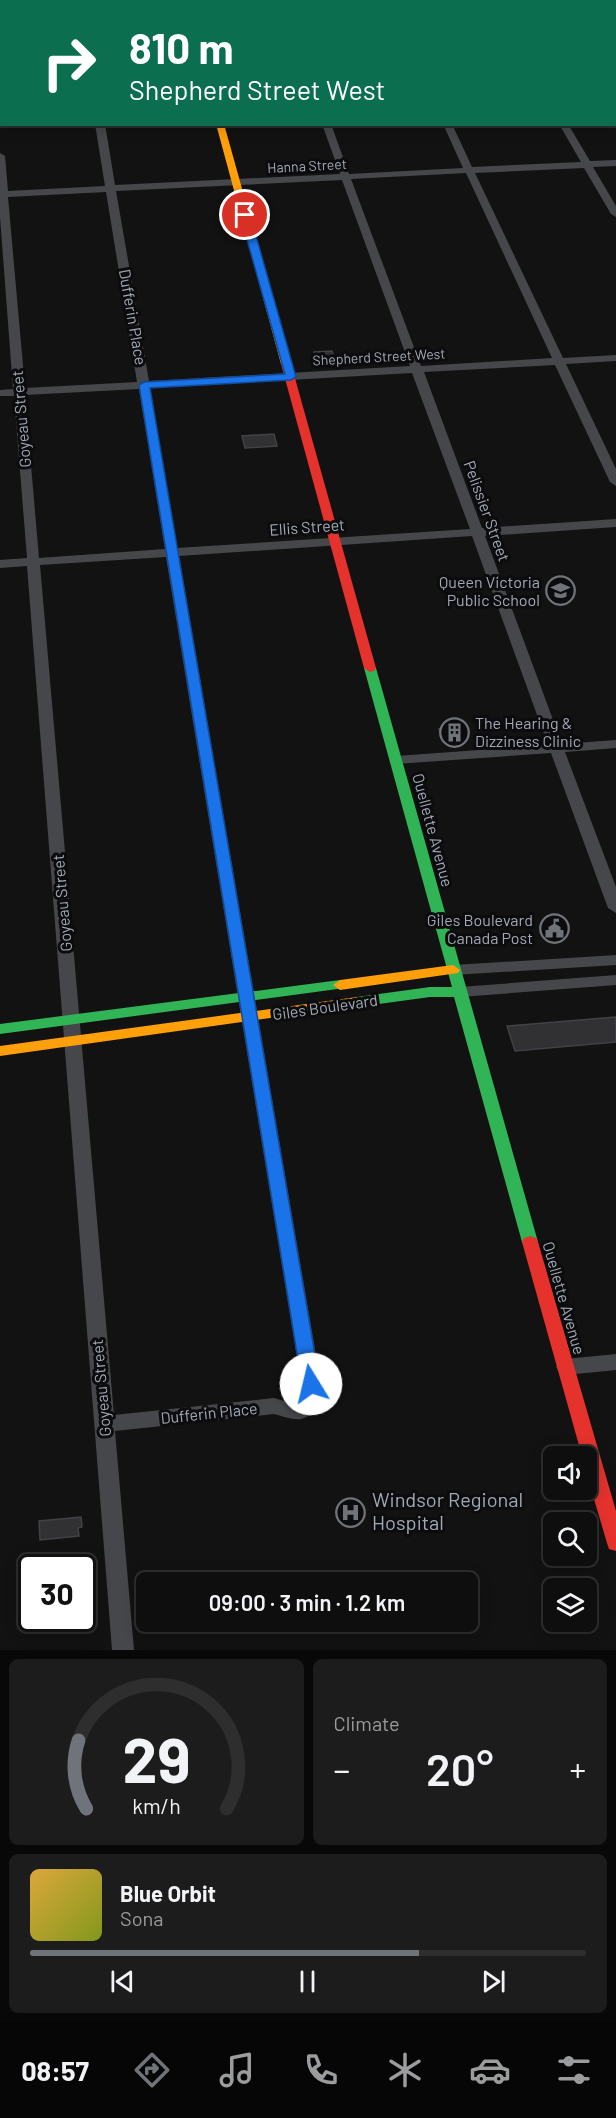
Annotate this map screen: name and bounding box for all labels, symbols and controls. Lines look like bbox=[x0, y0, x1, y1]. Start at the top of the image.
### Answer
text: 810 m bbox=[129, 22, 234, 72]
icon: right bbox=[30, 24, 108, 102]
text: Shepherd Street West bbox=[129, 73, 385, 105]
street label: Hanna Street bbox=[267, 155, 347, 176]
pin bbox=[219, 189, 270, 240]
icon: arrive bbox=[228, 198, 261, 231]
street label: Dufferin Place bbox=[116, 267, 151, 366]
street label: Shepherd Street West bbox=[312, 345, 446, 368]
street label: Goyeau Street bbox=[7, 370, 34, 468]
street label: Pelissier Street bbox=[460, 458, 515, 564]
street label: Ellis Street bbox=[269, 514, 345, 539]
place label: Queen Victoria Public School bbox=[439, 572, 540, 609]
school or university icon: Queen Victoria Public School bbox=[545, 575, 577, 607]
place label: The Hearing & Dizziness Clinic bbox=[475, 713, 581, 750]
building icon: The Hearing & Dizziness Clinic bbox=[438, 716, 470, 748]
street label: Ouellette Avenue bbox=[409, 771, 458, 889]
street label: Goyeau Street bbox=[48, 854, 75, 952]
place label: Giles Boulevard Canada Post bbox=[427, 910, 533, 947]
public building icon: Giles Boulevard Canada Post bbox=[538, 913, 570, 945]
street label: Giles Boulevard bbox=[271, 990, 379, 1023]
street label: Ouellette Avenue bbox=[539, 1239, 590, 1357]
street label: Goyeau Street bbox=[87, 1339, 114, 1437]
position arrow bbox=[279, 1352, 343, 1416]
street label: Dufferin Place bbox=[160, 1398, 258, 1427]
map controls bbox=[543, 1446, 597, 1632]
button: sound bbox=[543, 1446, 597, 1500]
place label: Windsor Regional Hospital bbox=[372, 1487, 523, 1534]
hospital icon: Windsor Regional Hospital bbox=[335, 1496, 367, 1528]
button: search bbox=[543, 1512, 597, 1566]
speed limit sign: 30 bbox=[18, 1554, 96, 1632]
button: layers bbox=[543, 1578, 597, 1632]
text: 09:00 · 3 min · 1.2 km bbox=[209, 1589, 405, 1615]
text: Climate bbox=[334, 1711, 400, 1735]
text: 29 bbox=[122, 1721, 190, 1795]
text: 20° bbox=[426, 1741, 493, 1795]
text: − bbox=[334, 1749, 350, 1789]
text: + bbox=[570, 1749, 586, 1789]
text: km/h bbox=[132, 1793, 181, 1818]
text: Blue Orbit bbox=[120, 1880, 216, 1906]
text: Sona bbox=[120, 1906, 164, 1930]
icon: previous bbox=[106, 1965, 139, 1998]
icon: pause bbox=[291, 1965, 324, 1998]
icon: next bbox=[477, 1965, 510, 1998]
icon: directions bbox=[131, 2049, 173, 2091]
icon: music bbox=[216, 2049, 258, 2091]
icon: phone bbox=[300, 2049, 342, 2091]
icon: climate bbox=[384, 2049, 426, 2091]
icon: car bbox=[469, 2049, 511, 2091]
icon: filters bbox=[553, 2049, 595, 2091]
text: 08:57 bbox=[21, 2054, 89, 2086]

